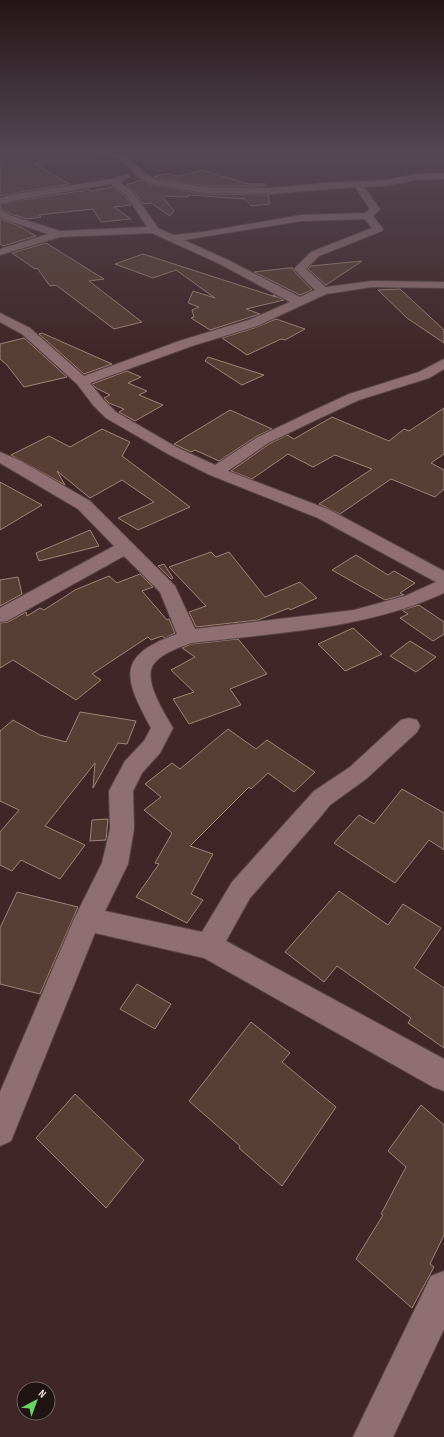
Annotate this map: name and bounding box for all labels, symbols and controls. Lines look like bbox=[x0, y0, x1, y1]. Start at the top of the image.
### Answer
north arrow bbox=[16, 1381, 56, 1421]
text: N bbox=[36, 1387, 49, 1401]

